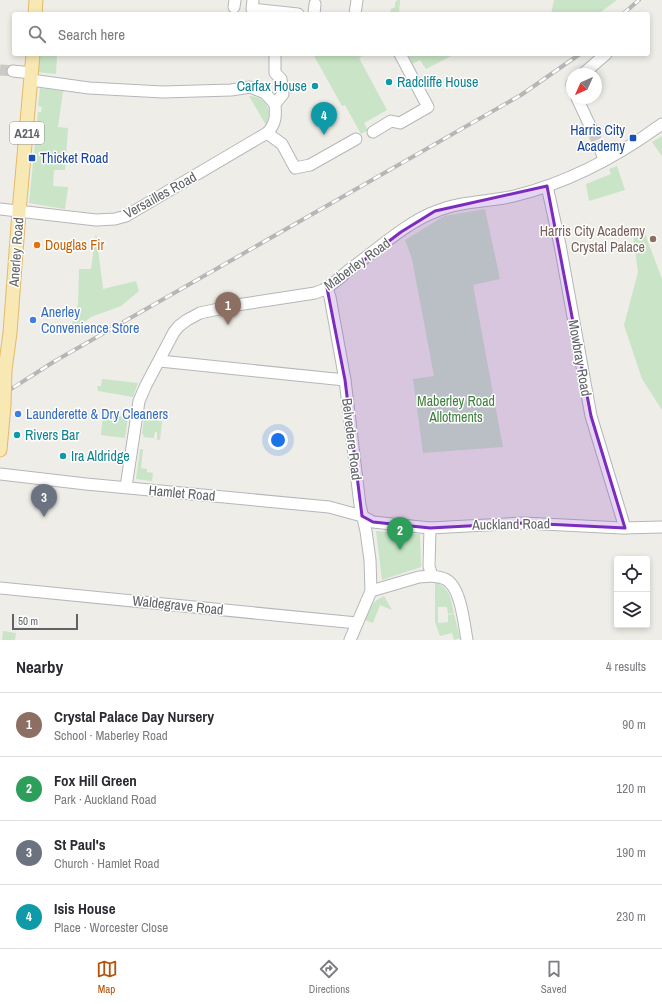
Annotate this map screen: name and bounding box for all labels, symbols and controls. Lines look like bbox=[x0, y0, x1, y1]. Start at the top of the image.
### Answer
search box bbox=[12, 12, 650, 56]
icon: search bbox=[26, 23, 48, 45]
text: Search here bbox=[58, 24, 125, 45]
north arrow bbox=[566, 68, 602, 104]
place label: Radcliffe House bbox=[397, 73, 478, 91]
place label: Carfax House bbox=[237, 77, 307, 95]
marker: Radcliffe House bbox=[384, 77, 394, 87]
marker: Carfax House bbox=[310, 81, 320, 91]
pin: 4 bbox=[311, 102, 337, 135]
place label: Harris City Academy bbox=[570, 121, 625, 155]
road number: A214 bbox=[10, 122, 44, 144]
marker: Harris City Academy bbox=[628, 133, 638, 143]
place label: Thicket Road bbox=[40, 149, 108, 167]
marker: Thicket Road bbox=[27, 153, 37, 163]
street label: Versailles Road bbox=[120, 168, 200, 222]
street label: Anerley Road bbox=[5, 217, 27, 288]
place label: Harris City Academy Crystal Palace bbox=[540, 222, 645, 256]
street label: Maberley Road bbox=[320, 234, 394, 294]
marker: Harris City Academy Crystal Palace bbox=[648, 234, 658, 244]
place label: Douglas Fir bbox=[45, 236, 105, 254]
marker: Douglas Fir bbox=[32, 240, 42, 250]
pin: 1 bbox=[215, 292, 241, 325]
place label: Anerley Convenience Store bbox=[40, 303, 139, 337]
marker: Anerley Convenience Store bbox=[28, 315, 38, 325]
street label: Mowbray Road bbox=[564, 318, 596, 398]
park label: Maberley Road Allotments bbox=[417, 392, 495, 426]
street label: Belvedere Road bbox=[338, 397, 366, 481]
place label: Launderette & Dry Cleaners bbox=[26, 405, 169, 423]
marker: Launderette & Dry Cleaners bbox=[13, 409, 23, 419]
place label: Rivers Bar bbox=[25, 426, 79, 444]
marker: Rivers Bar bbox=[12, 430, 22, 440]
your location bbox=[268, 430, 288, 450]
place label: Ira Aldridge bbox=[71, 447, 130, 465]
marker: Ira Aldridge bbox=[58, 451, 68, 461]
street label: Hamlet Road bbox=[148, 481, 216, 505]
pin: 3 bbox=[31, 484, 57, 517]
street label: Auckland Road bbox=[471, 514, 550, 534]
pin: 2 bbox=[387, 517, 413, 550]
map controls bbox=[614, 556, 650, 628]
button: locate bbox=[614, 556, 650, 592]
street label: Waldegrave Road bbox=[132, 591, 224, 619]
button: layers bbox=[614, 592, 650, 628]
scale bar bbox=[12, 612, 78, 631]
text: 50 m bbox=[18, 614, 38, 628]
text: Nearby bbox=[16, 655, 63, 678]
text: 4 results bbox=[606, 658, 646, 675]
text: Crystal Palace Day Nursery bbox=[54, 706, 214, 727]
text: 1 bbox=[26, 716, 32, 733]
text: 90 m bbox=[622, 716, 646, 733]
text: School · Maberley Road bbox=[54, 727, 168, 744]
text: Fox Hill Green bbox=[54, 770, 137, 791]
text: 2 bbox=[26, 780, 32, 797]
text: 120 m bbox=[616, 780, 646, 797]
text: Park · Auckland Road bbox=[54, 791, 157, 808]
text: St Paul's bbox=[54, 834, 105, 855]
text: 3 bbox=[26, 844, 32, 861]
text: 190 m bbox=[616, 844, 646, 861]
text: Church · Hamlet Road bbox=[54, 855, 159, 872]
text: Isis House bbox=[54, 898, 116, 919]
text: 4 bbox=[26, 908, 32, 925]
text: 230 m bbox=[616, 908, 646, 925]
text: Place · Worcester Close bbox=[54, 919, 168, 936]
tab: Map bbox=[96, 958, 118, 996]
tab: Directions bbox=[309, 958, 350, 996]
tab: Saved bbox=[541, 958, 566, 996]

